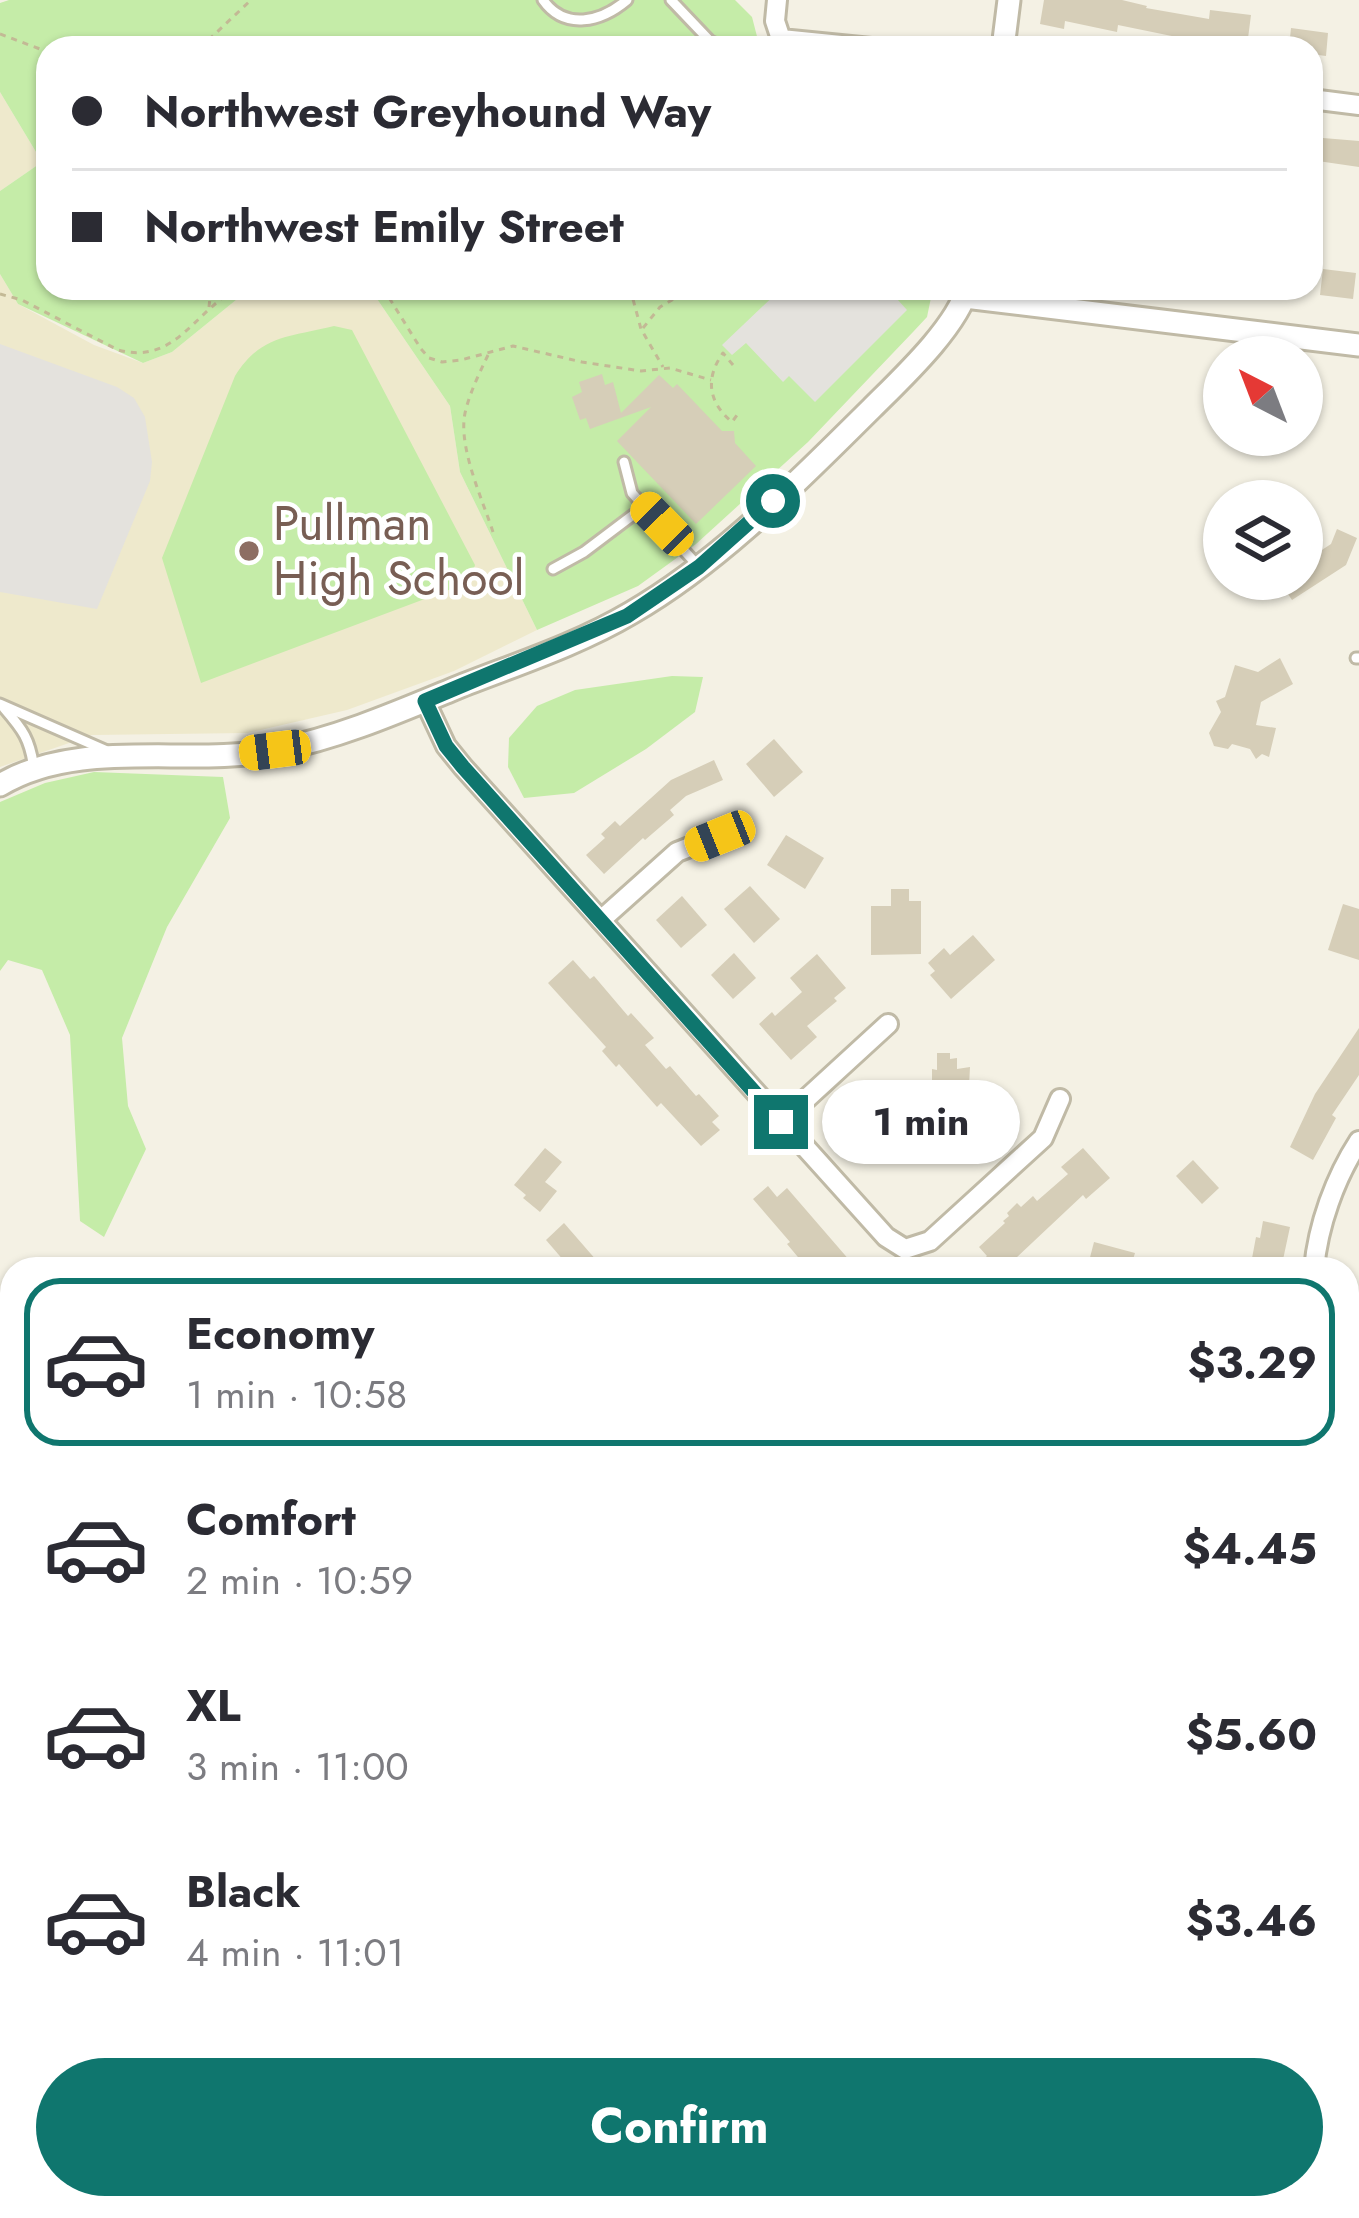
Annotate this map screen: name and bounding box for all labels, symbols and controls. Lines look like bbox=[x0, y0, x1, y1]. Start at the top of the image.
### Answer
text: Northwest Greyhound Way bbox=[144, 79, 711, 144]
text: Northwest Emily Street bbox=[144, 194, 624, 259]
north arrow bbox=[1203, 336, 1323, 456]
map controls bbox=[1203, 336, 1323, 600]
route start bbox=[746, 474, 800, 528]
button: layers bbox=[1203, 480, 1323, 600]
car bbox=[624, 486, 700, 562]
place label: Pullman High School bbox=[273, 489, 525, 613]
marker: Pullman High School bbox=[236, 538, 262, 564]
car bbox=[237, 728, 313, 772]
car bbox=[680, 806, 760, 866]
callout: 1 min bbox=[823, 1080, 1021, 1164]
text: 1 min bbox=[873, 1093, 969, 1150]
route end bbox=[754, 1095, 808, 1149]
text: Economy bbox=[186, 1301, 374, 1366]
icon: car bbox=[42, 1308, 150, 1416]
text: $3.29 bbox=[1188, 1330, 1317, 1395]
text: 1 min · 10:58 bbox=[186, 1366, 407, 1423]
text: Comfort bbox=[186, 1487, 356, 1552]
icon: car bbox=[42, 1494, 150, 1602]
text: $4.45 bbox=[1183, 1516, 1317, 1581]
text: 2 min · 10:59 bbox=[186, 1552, 413, 1609]
text: XL bbox=[186, 1673, 241, 1738]
icon: car bbox=[42, 1680, 150, 1788]
text: $5.60 bbox=[1186, 1702, 1317, 1767]
text: 3 min · 11:00 bbox=[186, 1738, 409, 1795]
text: Black bbox=[186, 1859, 300, 1924]
icon: car bbox=[42, 1866, 150, 1974]
text: $3.46 bbox=[1186, 1888, 1317, 1953]
text: 4 min · 11:01 bbox=[186, 1924, 404, 1981]
button: Confirm bbox=[36, 2058, 1323, 2196]

